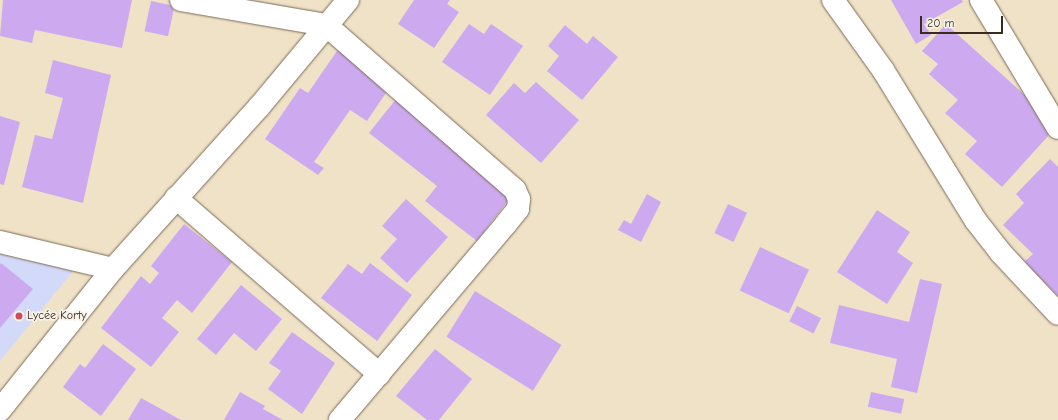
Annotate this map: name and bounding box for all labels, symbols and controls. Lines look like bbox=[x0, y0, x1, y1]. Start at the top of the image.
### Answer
scale bar bbox=[922, 8, 1005, 34]
text: 20 m bbox=[927, 16, 955, 30]
place label: Lycée Korty bbox=[27, 309, 87, 323]
marker: Lycée Korty bbox=[14, 311, 24, 321]

